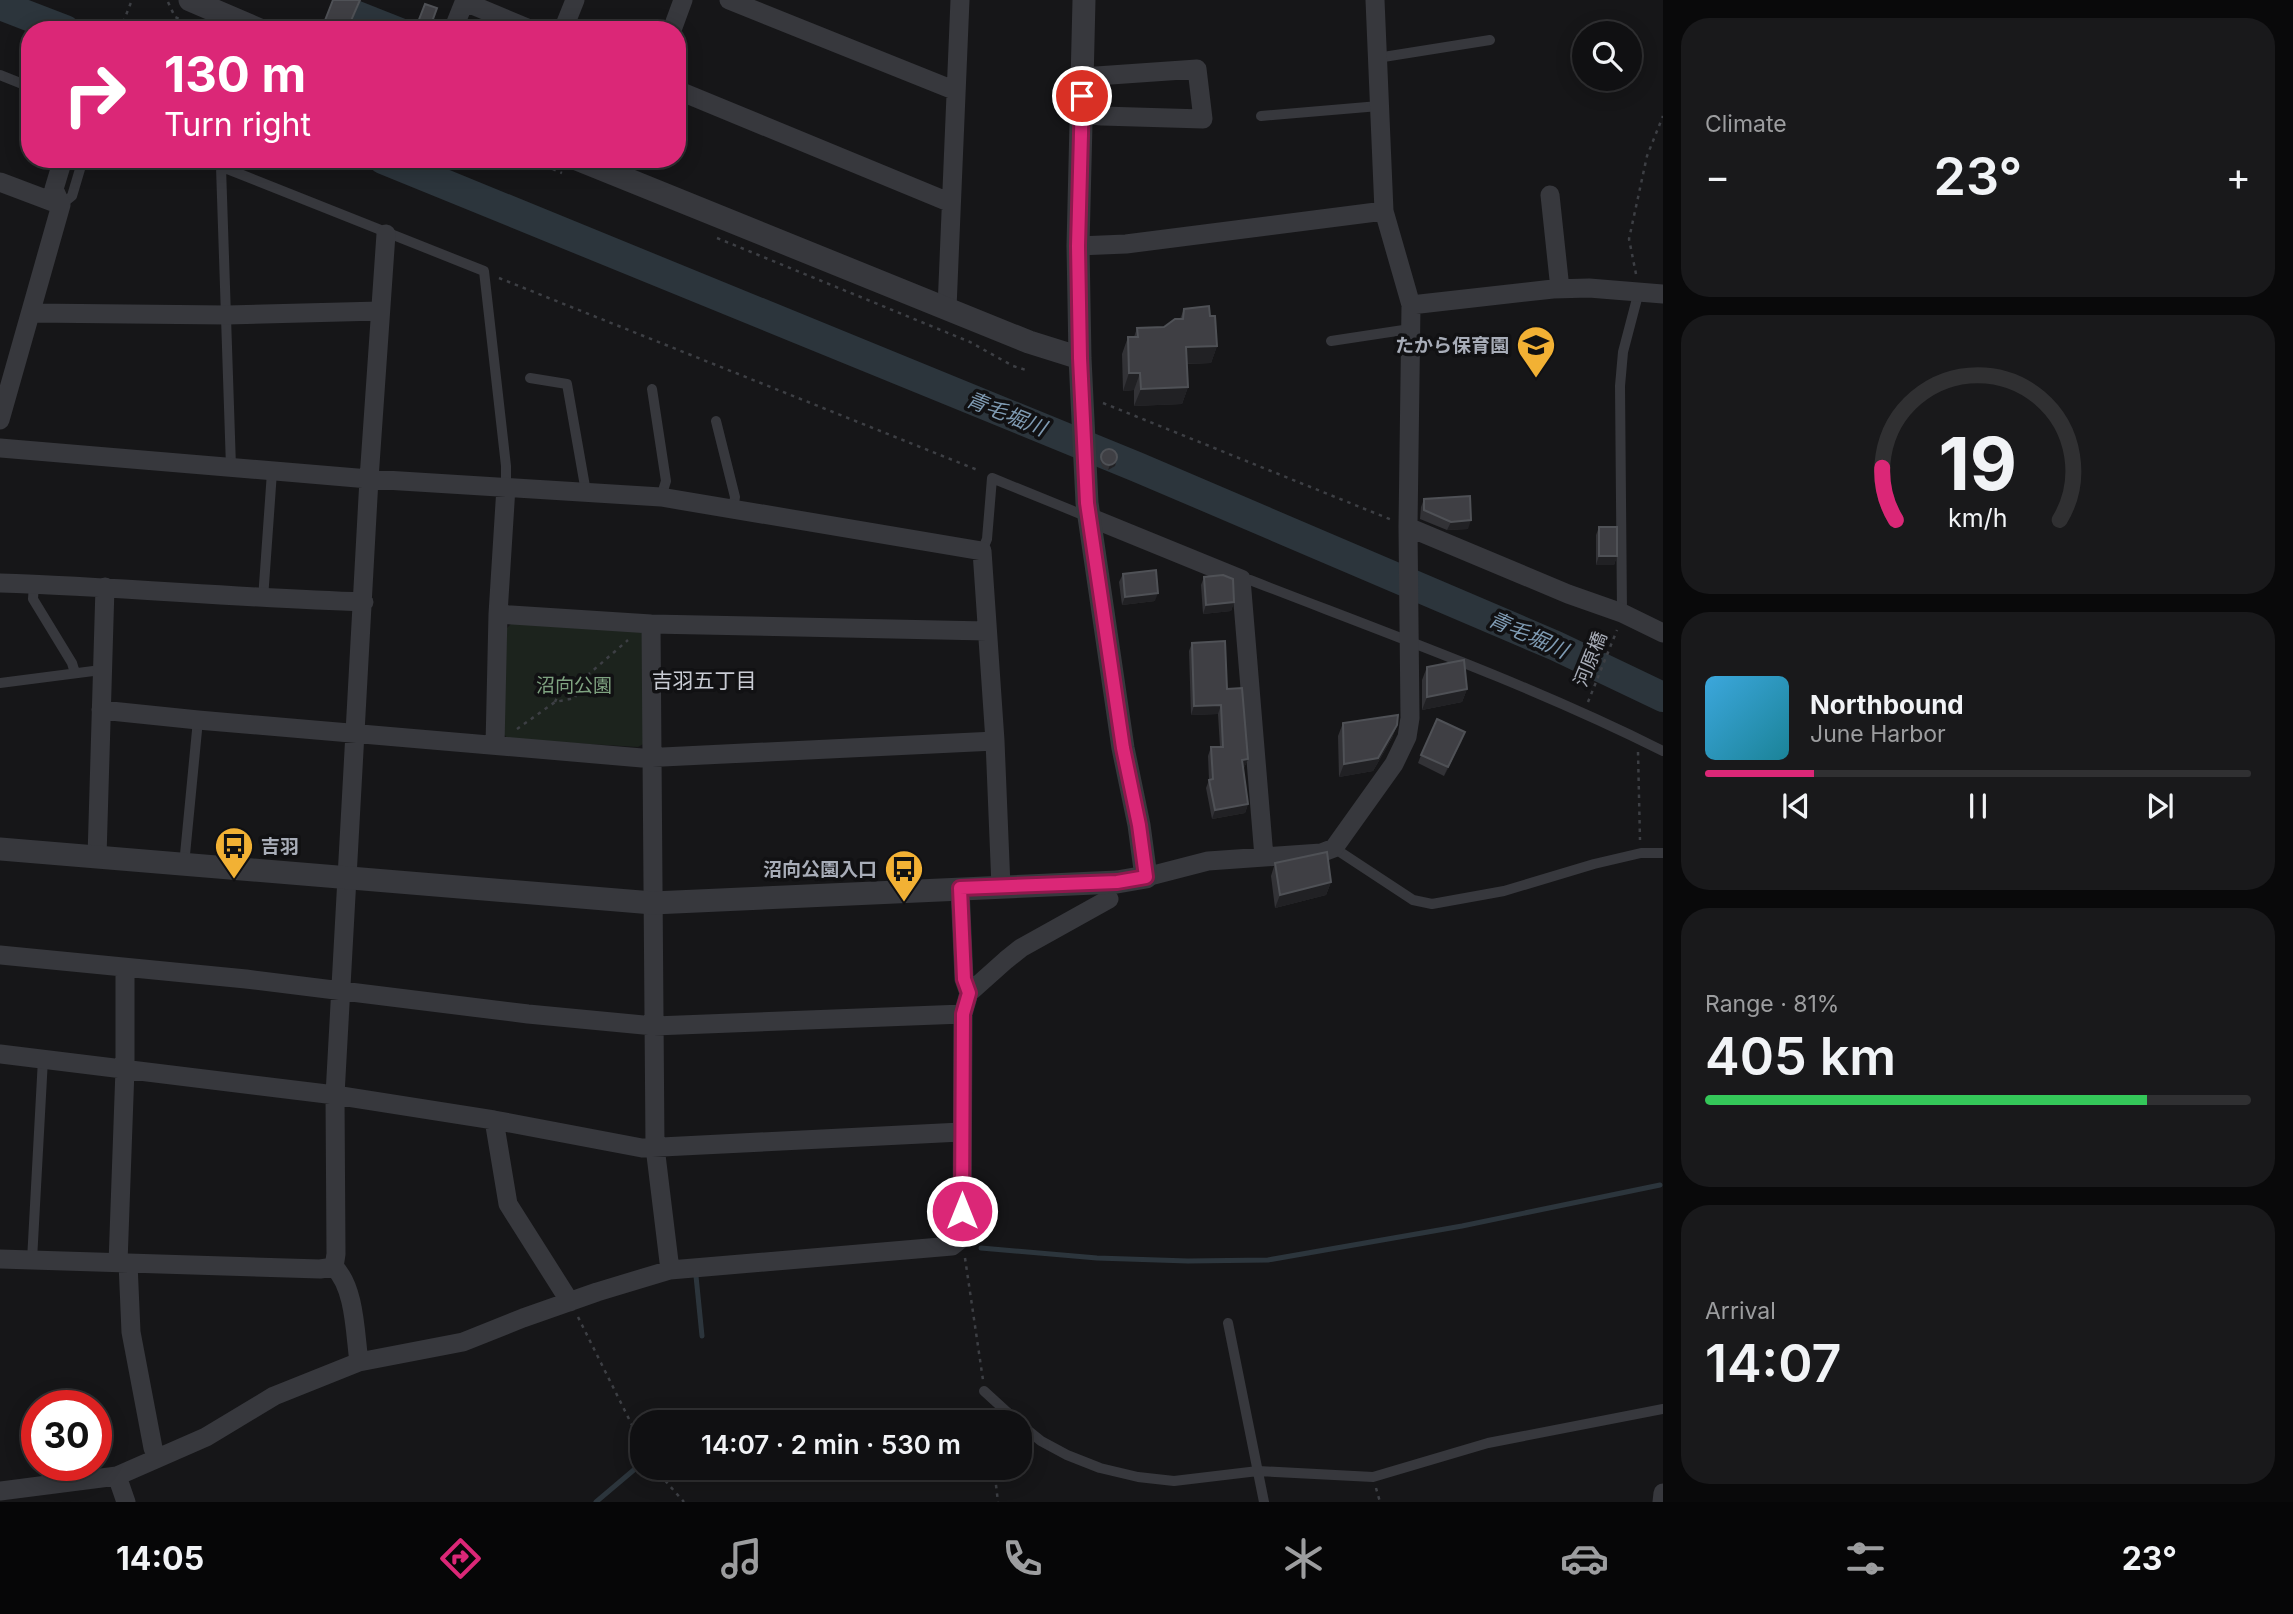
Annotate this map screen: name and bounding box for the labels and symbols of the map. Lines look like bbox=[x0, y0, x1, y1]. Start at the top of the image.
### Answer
pin bbox=[1052, 66, 1112, 126]
school or university icon: たから保育園 bbox=[1515, 324, 1557, 379]
place label: たから保育園 bbox=[1395, 334, 1509, 357]
water label: 青毛堀川 bbox=[963, 386, 1052, 442]
water label: 青毛堀川 bbox=[1485, 606, 1573, 664]
street label: 河原橋 bbox=[1569, 628, 1612, 690]
district label: 吉羽五丁目 bbox=[652, 668, 757, 693]
park label: 沼向公園 bbox=[536, 674, 612, 697]
bus stop icon: 吉羽 bbox=[213, 825, 255, 880]
place label: 吉羽 bbox=[261, 835, 299, 858]
bus stop icon: 沼向公園入口 bbox=[883, 848, 925, 903]
place label: 沼向公園入口 bbox=[763, 858, 877, 881]
position arrow bbox=[925, 1174, 999, 1248]
speed limit sign: 30 bbox=[21, 1390, 112, 1481]

